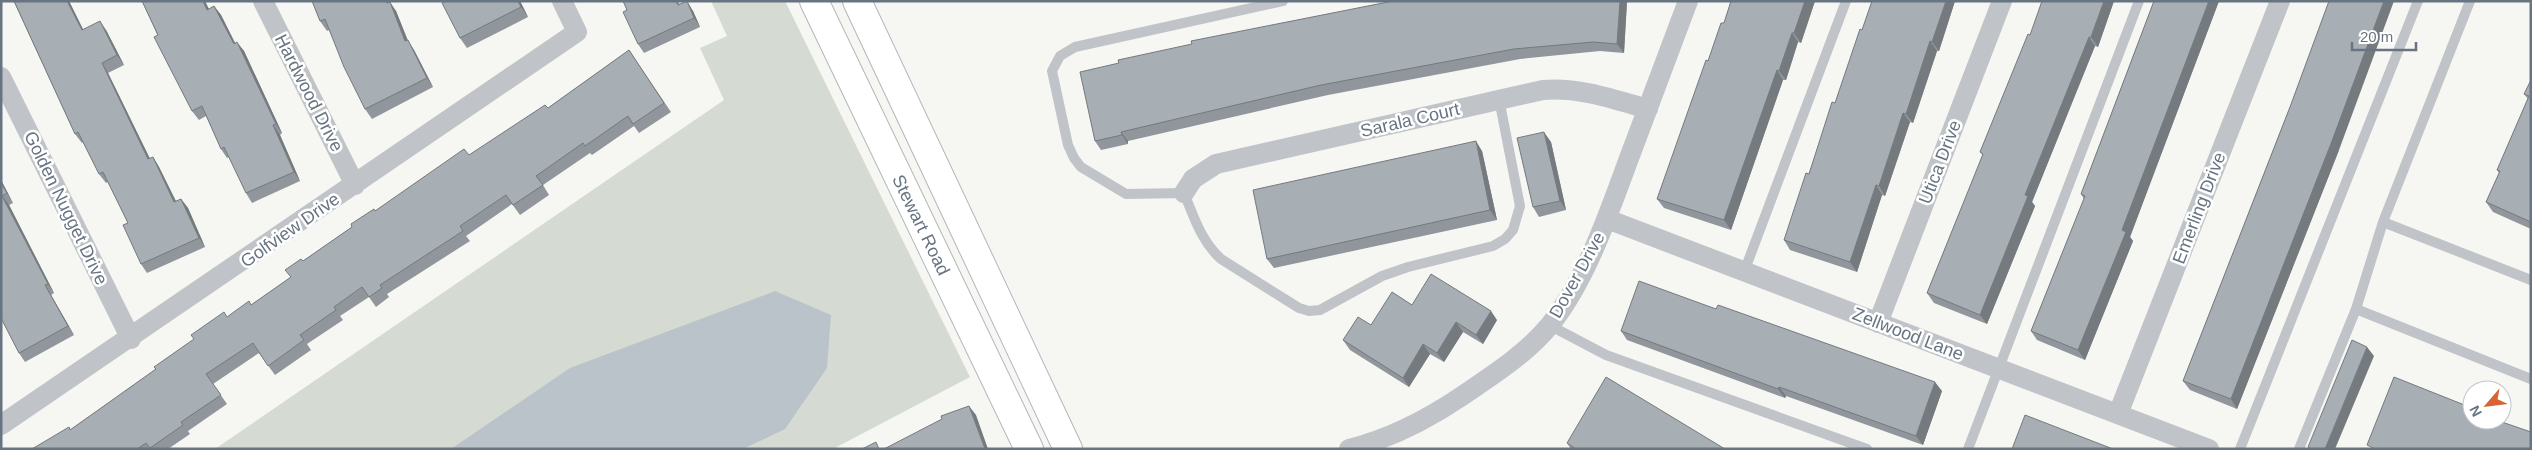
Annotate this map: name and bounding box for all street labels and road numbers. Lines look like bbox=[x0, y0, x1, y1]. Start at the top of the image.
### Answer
street label: Hardwood Drive bbox=[271, 31, 347, 155]
street label: Sarala Court bbox=[1359, 99, 1461, 141]
street label: Utica Drive bbox=[1915, 117, 1965, 207]
street label: Golden Nugget Drive bbox=[20, 128, 112, 288]
street label: Emerling Drive bbox=[2169, 149, 2229, 267]
street label: Stewart Road bbox=[888, 172, 954, 278]
street label: Golfview Drive bbox=[237, 189, 343, 271]
street label: Dover Drive bbox=[1545, 229, 1609, 321]
street label: Zellwood Lane bbox=[1850, 304, 1966, 364]

